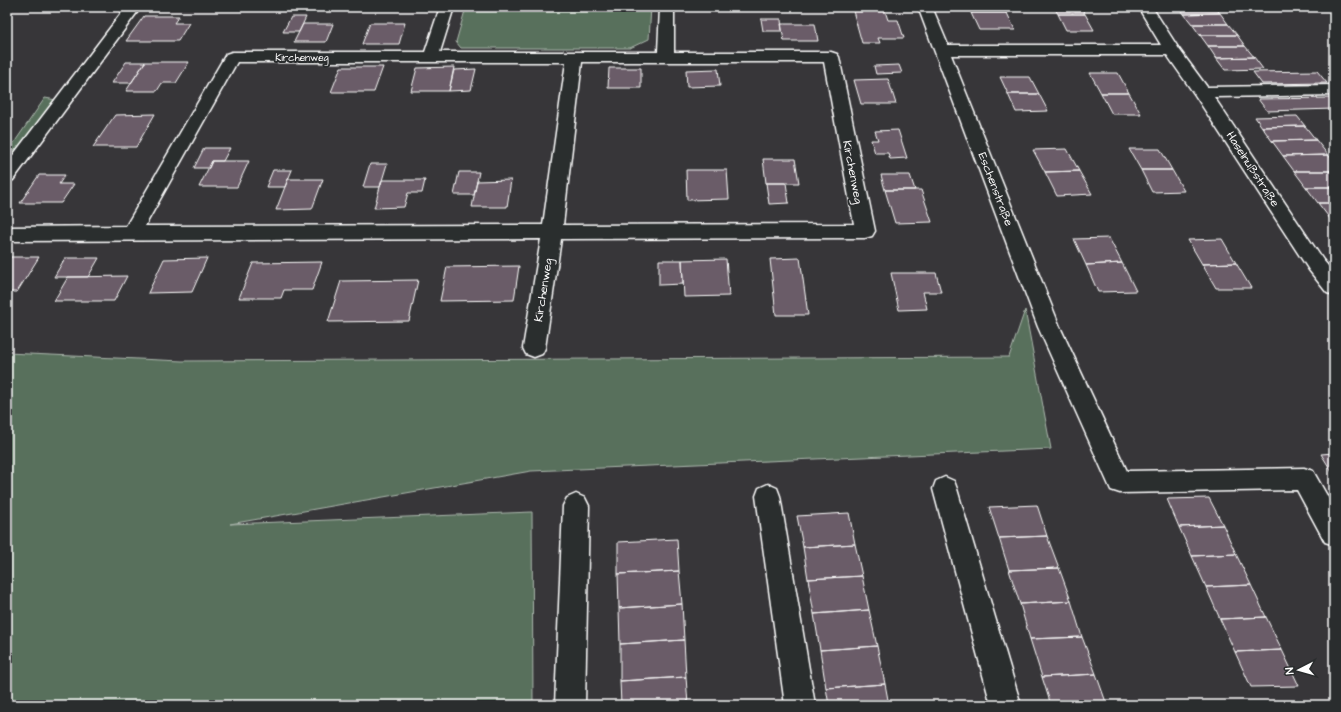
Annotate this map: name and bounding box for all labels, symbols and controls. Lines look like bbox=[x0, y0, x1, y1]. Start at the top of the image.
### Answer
street label: Kirchenweg bbox=[275, 51, 329, 66]
street label: Haselnußstraße bbox=[1222, 128, 1284, 211]
street label: Kirchenweg bbox=[837, 139, 867, 205]
street label: Eschenstraße bbox=[974, 150, 1018, 229]
street label: Kirchenweg bbox=[530, 257, 558, 323]
north arrow bbox=[1279, 650, 1319, 690]
text: N bbox=[1282, 667, 1297, 675]

